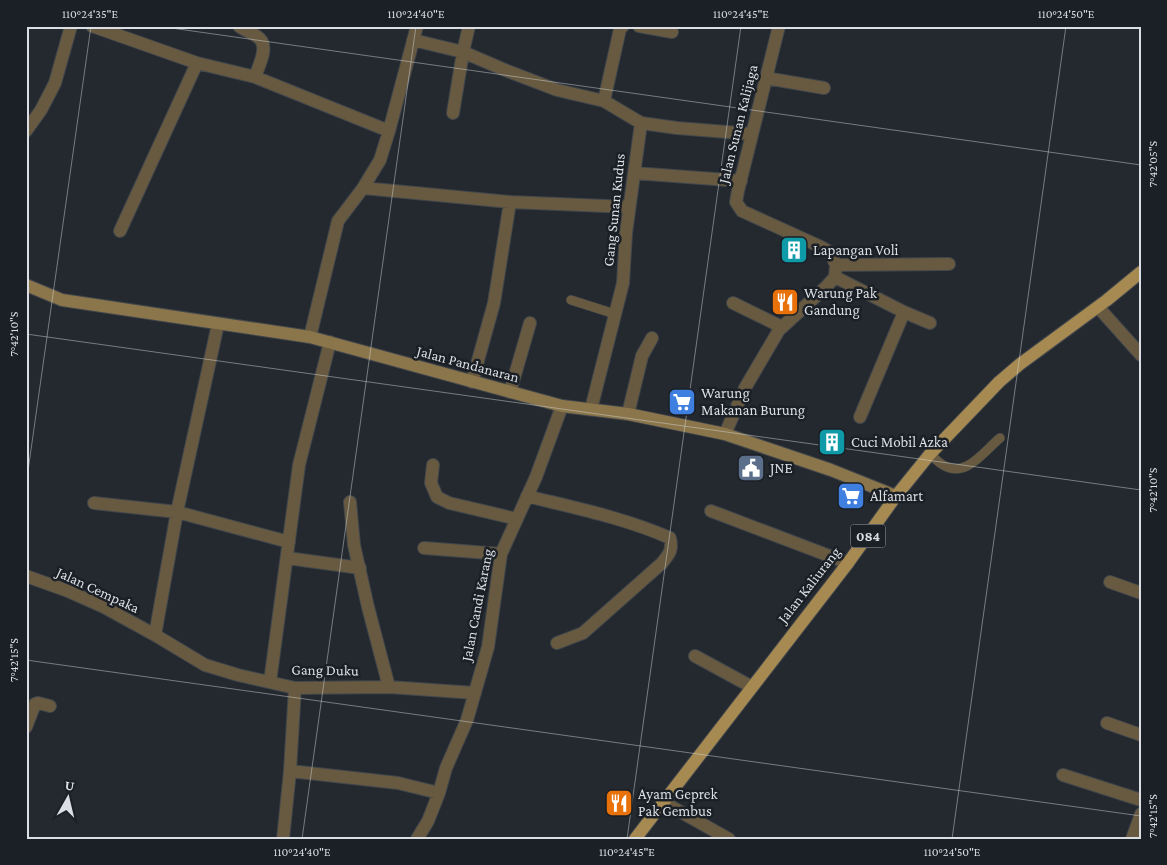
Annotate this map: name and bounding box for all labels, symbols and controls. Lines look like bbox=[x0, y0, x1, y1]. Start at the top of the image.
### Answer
text: 110°24'35"E bbox=[62, 7, 118, 21]
text: 110°24'40"E bbox=[388, 7, 445, 21]
text: 110°24'45"E bbox=[713, 7, 769, 21]
text: 110°24'50"E bbox=[1038, 7, 1095, 21]
street label: Jalan Sunan Kalijaga bbox=[715, 63, 762, 187]
text: 7°42'05"S bbox=[1146, 140, 1160, 187]
street label: Gang Sunan Kudus bbox=[600, 153, 629, 267]
building icon: Lapangan Voli bbox=[779, 235, 809, 265]
place label: Lapangan Voli bbox=[813, 242, 899, 259]
place label: Warung Pak Gandung bbox=[804, 285, 878, 319]
restaurant icon: Warung Pak Gandung bbox=[770, 287, 800, 317]
text: 7°42'10"S bbox=[7, 311, 21, 356]
street label: Jalan Pandanaran bbox=[413, 342, 521, 386]
place label: Warung Makanan Burung bbox=[701, 385, 805, 419]
supermarket icon: Warung Makanan Burung bbox=[667, 387, 697, 417]
building icon: Cuci Mobil Azka bbox=[817, 427, 847, 457]
place label: Cuci Mobil Azka bbox=[851, 434, 948, 450]
public building icon: JNE bbox=[736, 453, 766, 483]
place label: JNE bbox=[768, 460, 793, 477]
text: 7°42'10"S bbox=[1146, 467, 1160, 512]
supermarket icon: Alfamart bbox=[836, 481, 866, 511]
place label: Alfamart bbox=[870, 488, 924, 504]
road number: 084 bbox=[850, 524, 886, 548]
street label: Jalan Kaliurang bbox=[773, 544, 844, 628]
street label: Jalan Candi Karang bbox=[458, 547, 497, 665]
street label: Jalan Cempaka bbox=[52, 563, 142, 617]
text: 7°42'15"S bbox=[7, 638, 21, 682]
street label: Gang Duku bbox=[291, 661, 359, 680]
north arrow bbox=[42, 772, 92, 822]
text: U bbox=[64, 777, 76, 794]
place label: Ayam Geprek Pak Gembus bbox=[638, 786, 718, 819]
restaurant icon: Ayam Geprek Pak Gembus bbox=[604, 788, 634, 818]
text: 7°42'15"S bbox=[1146, 794, 1160, 838]
text: 110°24'40"E bbox=[274, 845, 331, 859]
text: 110°24'45"E bbox=[599, 845, 655, 859]
text: 110°24'50"E bbox=[924, 845, 981, 859]

